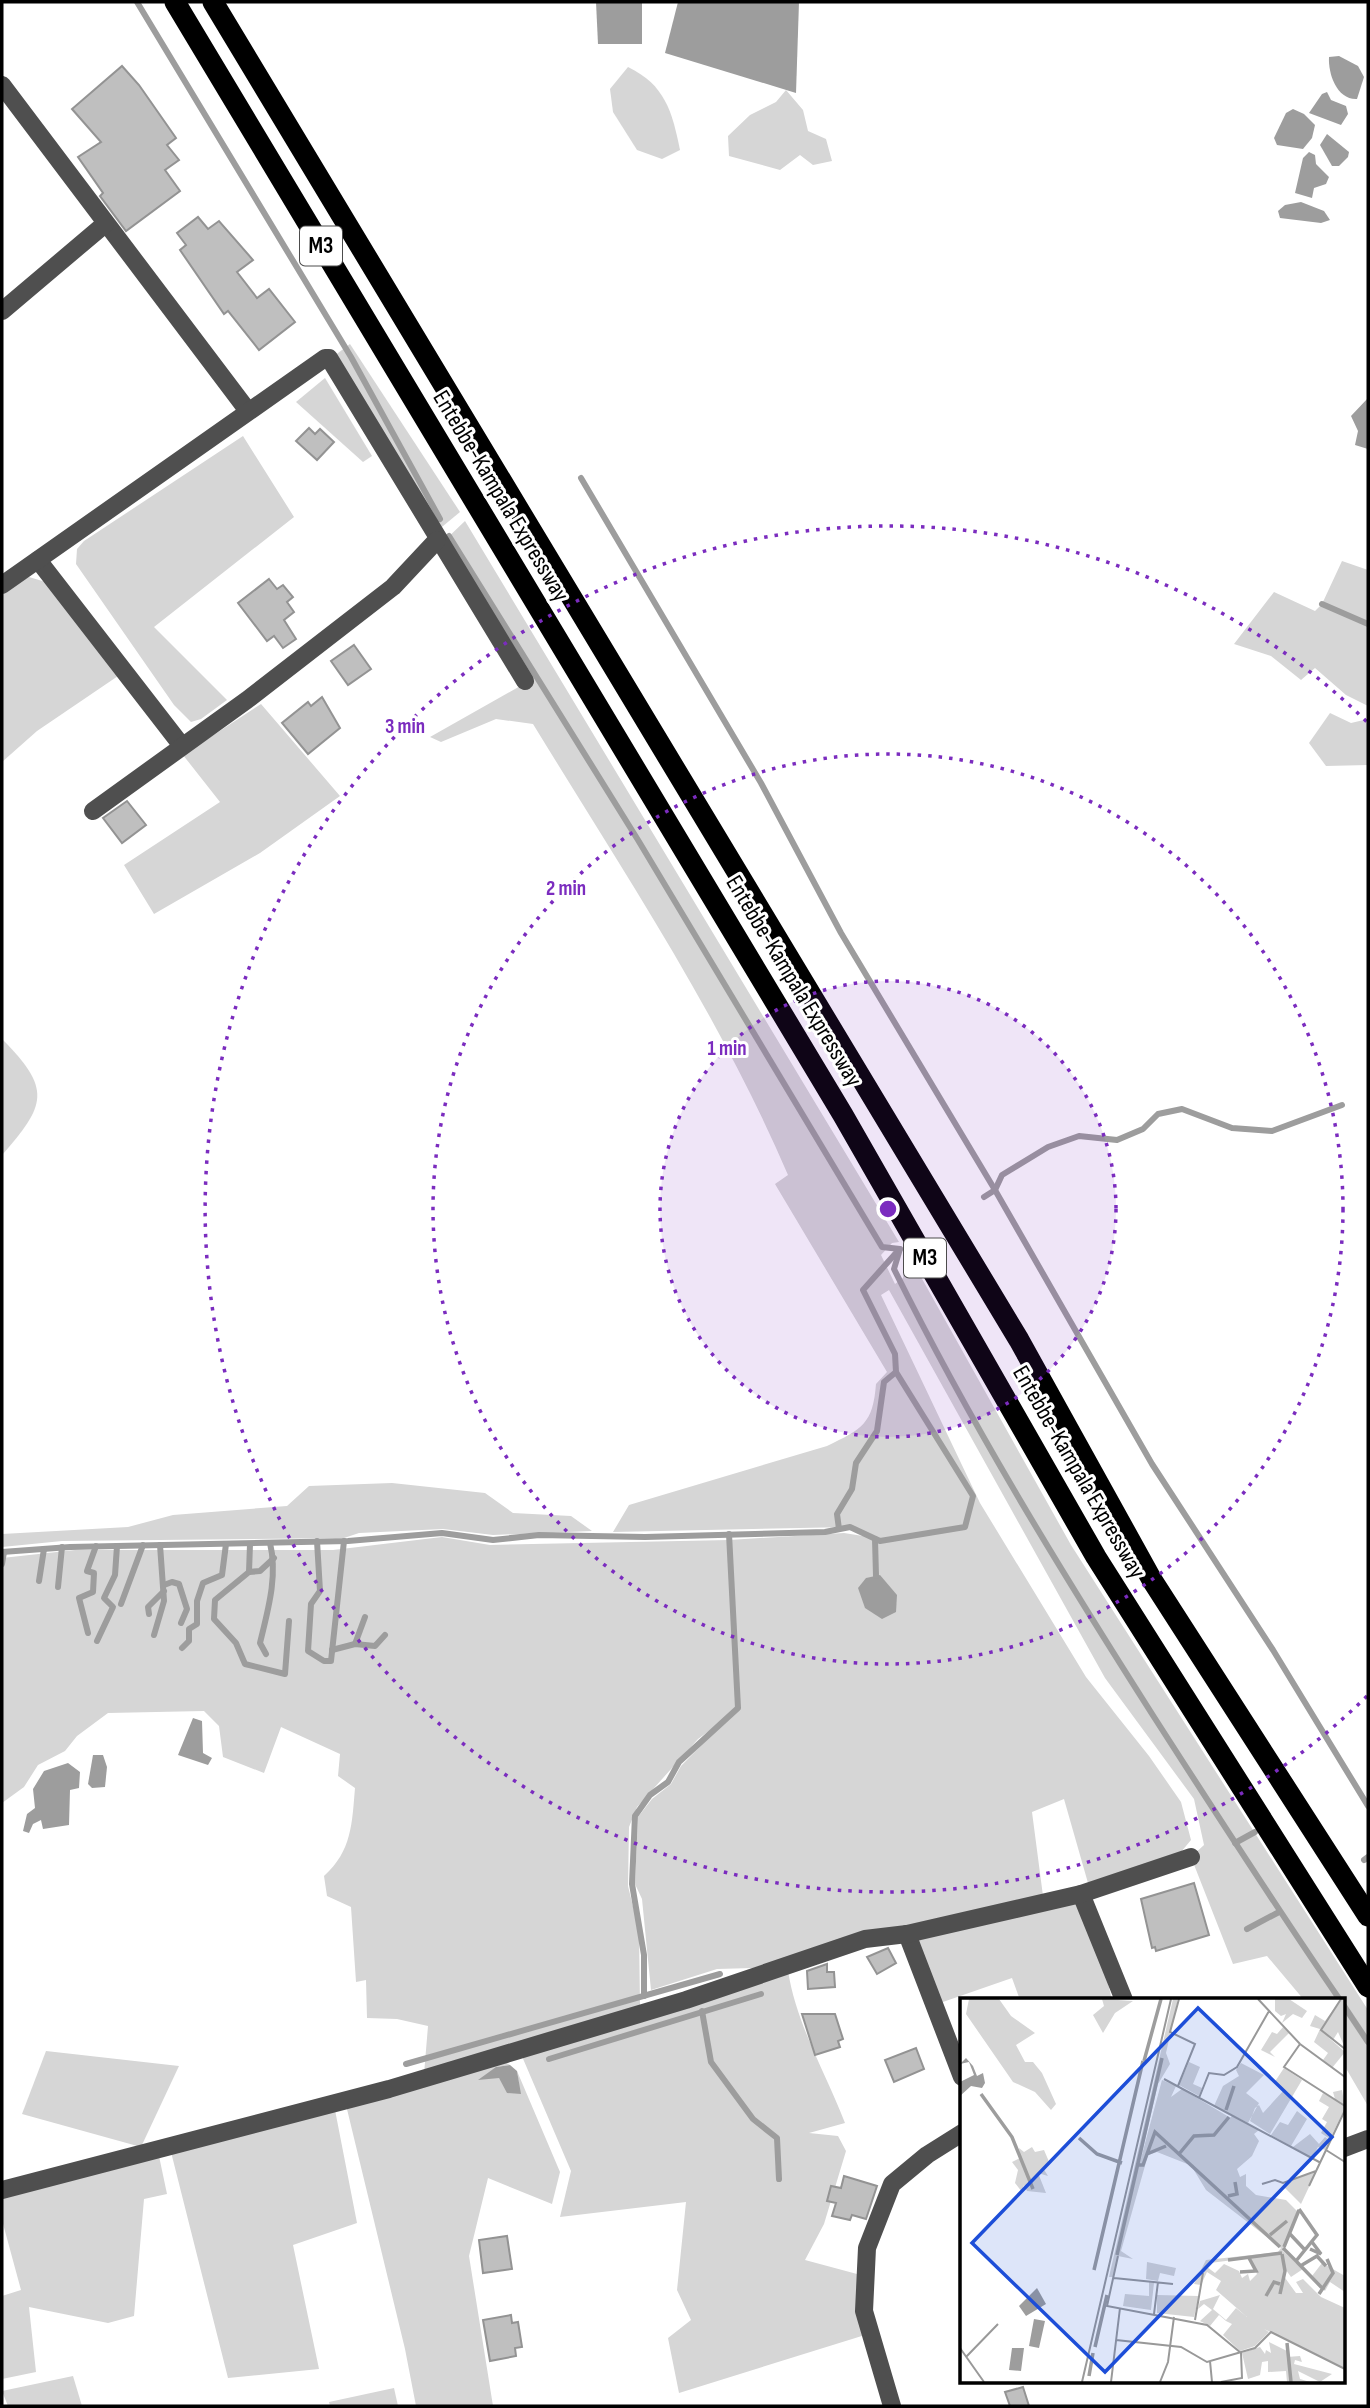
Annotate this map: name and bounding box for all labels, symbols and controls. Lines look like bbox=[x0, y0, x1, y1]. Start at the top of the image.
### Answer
road number: M3 bbox=[300, 227, 342, 266]
street label: Entebbe-Kampala Expressway bbox=[427, 385, 575, 607]
text: 3 min bbox=[385, 714, 425, 739]
street label: Entebbe-Kampala Expressway bbox=[720, 870, 868, 1092]
text: 2 min bbox=[546, 876, 586, 901]
text: 1 min bbox=[707, 1036, 747, 1061]
centre of rings bbox=[876, 1197, 900, 1221]
road number: M3 bbox=[904, 1238, 946, 1278]
street label: Entebbe-Kampala Expressway bbox=[1006, 1360, 1152, 1584]
inset map bbox=[960, 1998, 1346, 2384]

